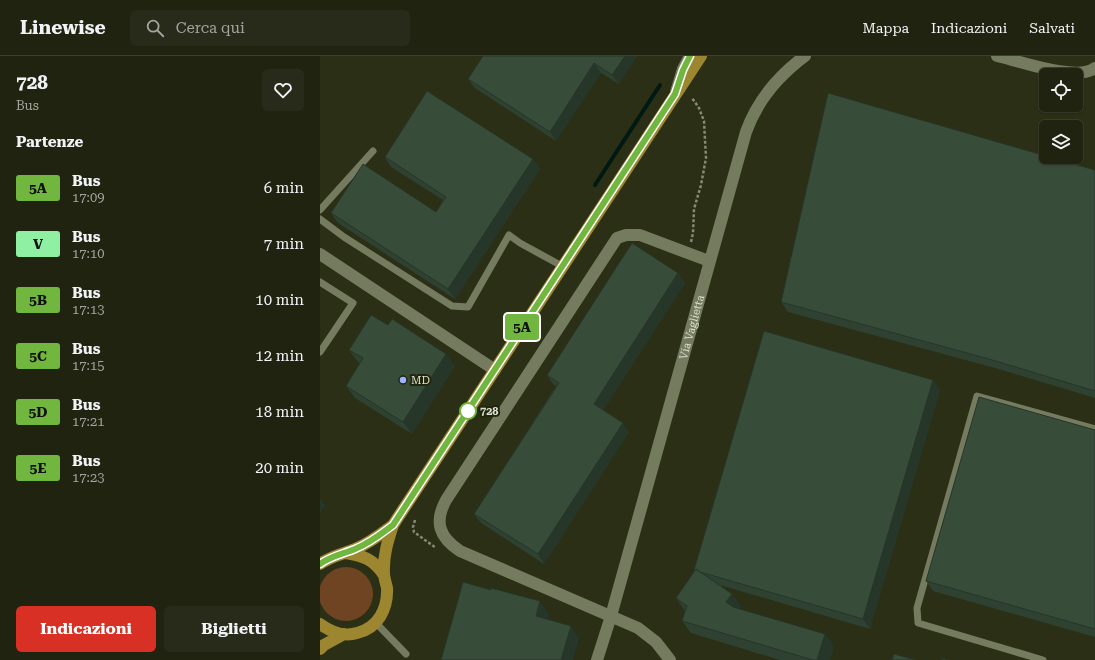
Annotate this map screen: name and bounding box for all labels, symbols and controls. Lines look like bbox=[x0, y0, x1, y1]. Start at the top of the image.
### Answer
search box bbox=[130, 10, 410, 46]
text: Linewise bbox=[20, 16, 106, 39]
icon: search bbox=[144, 17, 166, 39]
text: Cerca qui bbox=[176, 19, 245, 37]
text: Mappa bbox=[862, 20, 909, 36]
text: Indicazioni bbox=[931, 20, 1007, 36]
text: Salvati bbox=[1029, 20, 1075, 36]
map controls bbox=[1039, 68, 1083, 164]
button: locate bbox=[1039, 68, 1083, 112]
button: heart bbox=[262, 69, 304, 111]
text: 728 bbox=[16, 71, 48, 94]
text: Bus bbox=[16, 98, 39, 113]
button: layers bbox=[1039, 120, 1083, 164]
text: Partenze bbox=[16, 133, 83, 151]
text: Bus bbox=[72, 172, 100, 190]
text: 6 min bbox=[264, 179, 304, 197]
text: 5A bbox=[29, 180, 47, 196]
text: 17:09 bbox=[72, 190, 104, 205]
text: Bus bbox=[72, 228, 100, 246]
text: 7 min bbox=[264, 235, 304, 253]
text: V bbox=[33, 236, 43, 252]
text: 17:10 bbox=[72, 246, 104, 261]
text: Bus bbox=[72, 284, 100, 302]
text: 10 min bbox=[255, 291, 304, 309]
text: 5B bbox=[29, 292, 47, 308]
street label: Via Vaglietta bbox=[677, 294, 707, 361]
text: 17:13 bbox=[72, 302, 104, 317]
line badge: 5A bbox=[504, 314, 540, 340]
text: 5A bbox=[513, 319, 531, 335]
text: Bus bbox=[72, 340, 100, 358]
text: 12 min bbox=[255, 347, 304, 365]
text: 5C bbox=[29, 348, 47, 364]
text: 17:15 bbox=[72, 358, 104, 373]
place label: MD bbox=[411, 374, 430, 387]
marker: MD bbox=[398, 375, 408, 385]
text: Bus bbox=[72, 396, 100, 414]
marker: 728 bbox=[459, 402, 477, 420]
text: 18 min bbox=[255, 403, 304, 421]
text: 5D bbox=[28, 404, 48, 420]
place label: 728 bbox=[480, 405, 498, 418]
text: 17:21 bbox=[72, 414, 104, 429]
text: Bus bbox=[72, 452, 100, 470]
text: 20 min bbox=[255, 459, 304, 477]
text: 5E bbox=[30, 460, 46, 476]
text: 17:23 bbox=[72, 470, 104, 485]
button: Indicazioni bbox=[16, 606, 156, 652]
button: Biglietti bbox=[164, 606, 304, 652]

